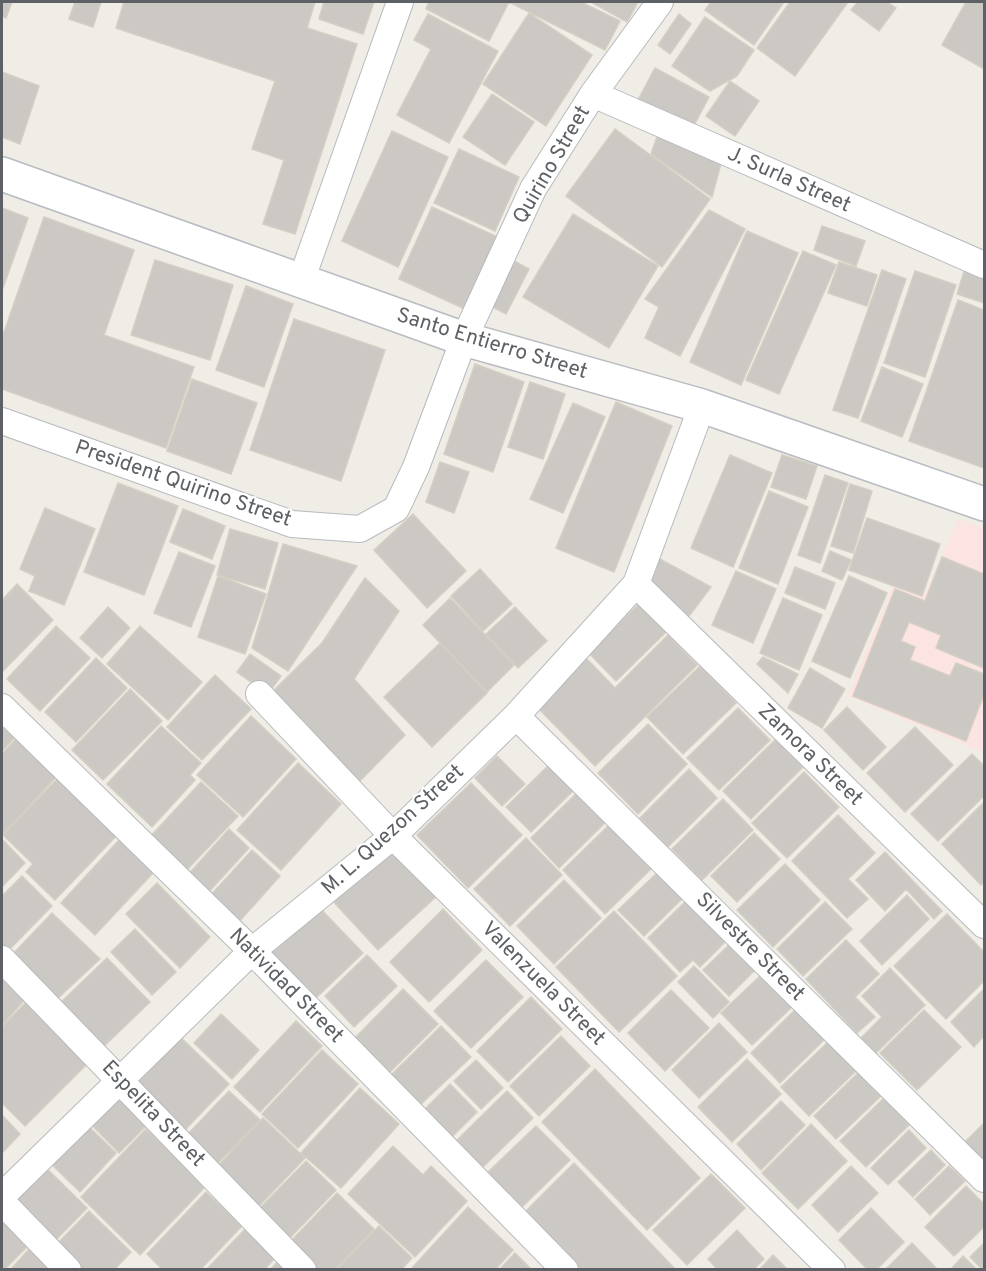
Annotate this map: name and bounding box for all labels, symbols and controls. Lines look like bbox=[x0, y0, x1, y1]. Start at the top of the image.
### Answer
street label: Quirino Street bbox=[507, 101, 597, 229]
street label: J. Surla Street bbox=[723, 141, 855, 219]
street label: Santo Entierro Street bbox=[393, 302, 591, 386]
street label: President Quirino Street bbox=[71, 434, 295, 534]
street label: Zamora Street bbox=[752, 698, 868, 812]
street label: M. L. Quezon Street bbox=[316, 759, 470, 901]
street label: Silvestre Street bbox=[690, 887, 810, 1007]
street label: Valenzuela Street bbox=[475, 916, 611, 1052]
street label: Natividad Street bbox=[223, 923, 349, 1049]
street label: Espelita Street bbox=[95, 1055, 211, 1173]

